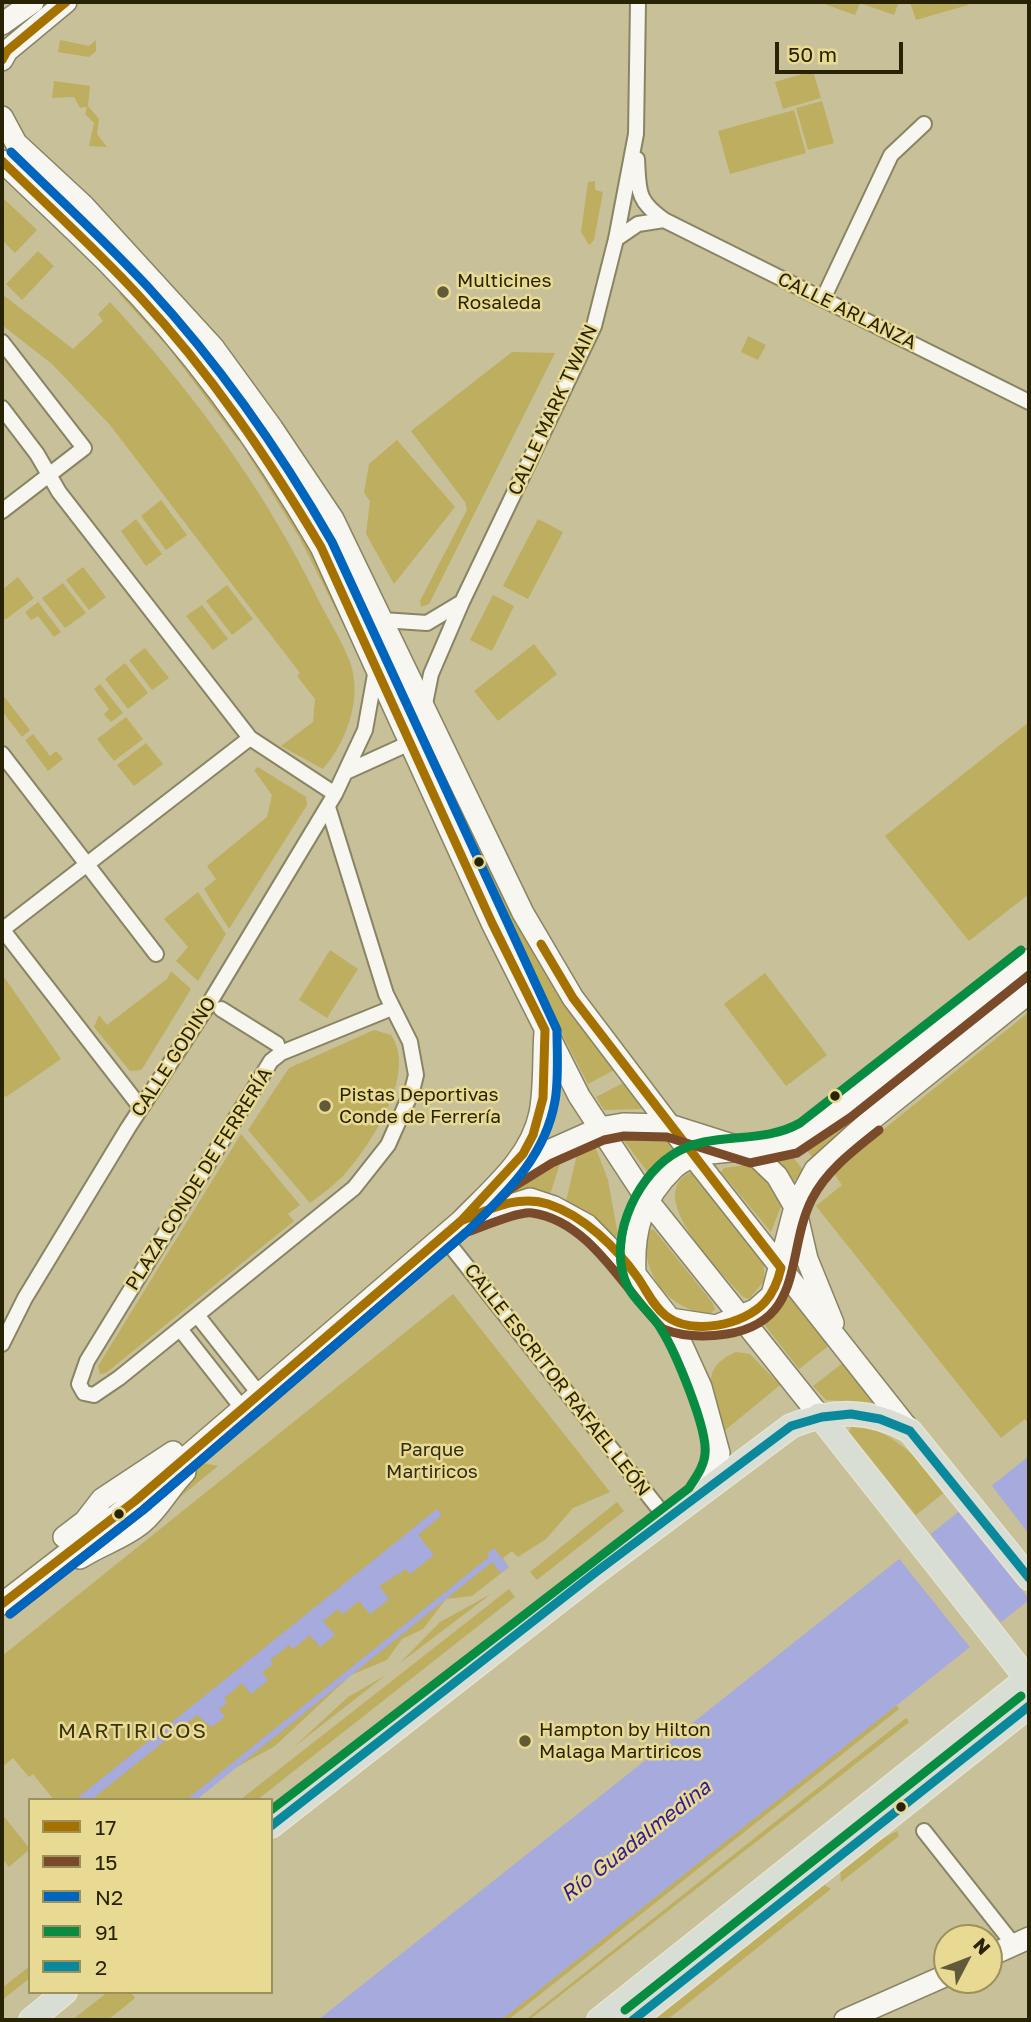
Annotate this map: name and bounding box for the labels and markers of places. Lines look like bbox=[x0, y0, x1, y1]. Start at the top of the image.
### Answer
place label: Multicines Rosaleda bbox=[457, 270, 551, 314]
marker: Multicines Rosaleda bbox=[435, 284, 451, 300]
unlabelled marker bbox=[472, 855, 486, 869]
place label: Pistas Deportivas Conde de Ferrería bbox=[339, 1084, 501, 1128]
unlabelled marker bbox=[828, 1089, 842, 1103]
marker: Pistas Deportivas Conde de Ferrería bbox=[317, 1098, 333, 1114]
unlabelled marker bbox=[112, 1507, 126, 1521]
place label: Hampton by Hilton Malaga Martiricos bbox=[539, 1719, 711, 1763]
marker: Hampton by Hilton Malaga Martiricos bbox=[517, 1733, 533, 1749]
unlabelled marker bbox=[894, 1800, 908, 1814]

